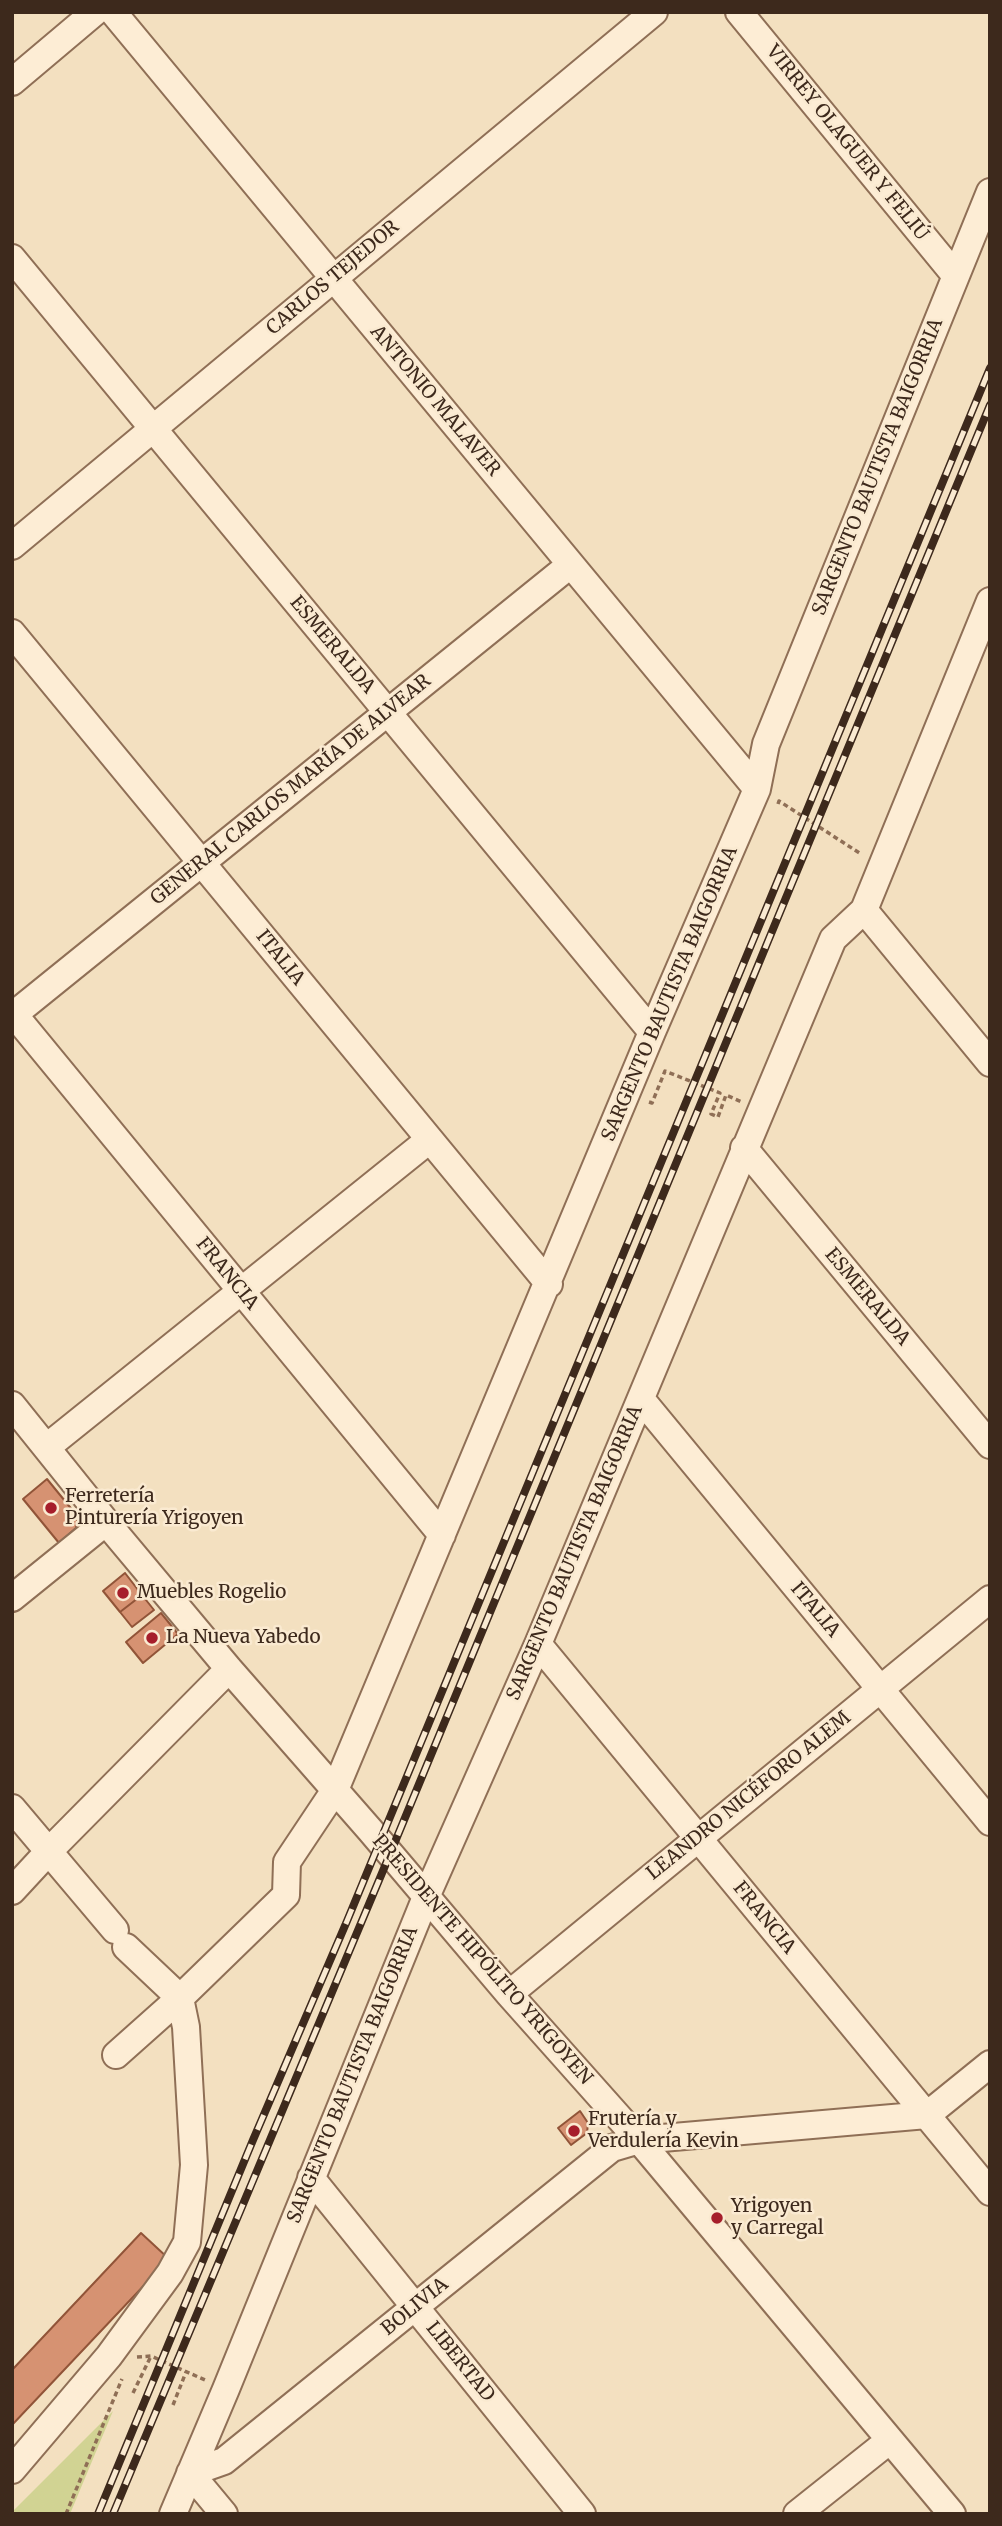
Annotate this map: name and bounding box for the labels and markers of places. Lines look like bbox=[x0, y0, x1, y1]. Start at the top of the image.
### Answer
place label: Ferretería Pinturería Yrigoyen bbox=[65, 1486, 244, 1530]
marker: Ferretería Pinturería Yrigoyen bbox=[43, 1500, 59, 1516]
place label: Muebles Rogelio bbox=[137, 1582, 286, 1604]
marker: Muebles Rogelio bbox=[115, 1585, 131, 1601]
place label: La Nueva Yabedo bbox=[166, 1627, 320, 1649]
marker: La Nueva Yabedo bbox=[144, 1630, 160, 1646]
place label: Frutería y Verdulería Kevin bbox=[588, 2109, 739, 2153]
marker: Frutería y Verdulería Kevin bbox=[566, 2123, 582, 2139]
place label: Yrigoyen y Carregal bbox=[731, 2196, 824, 2240]
marker: Yrigoyen y Carregal bbox=[709, 2210, 725, 2226]

